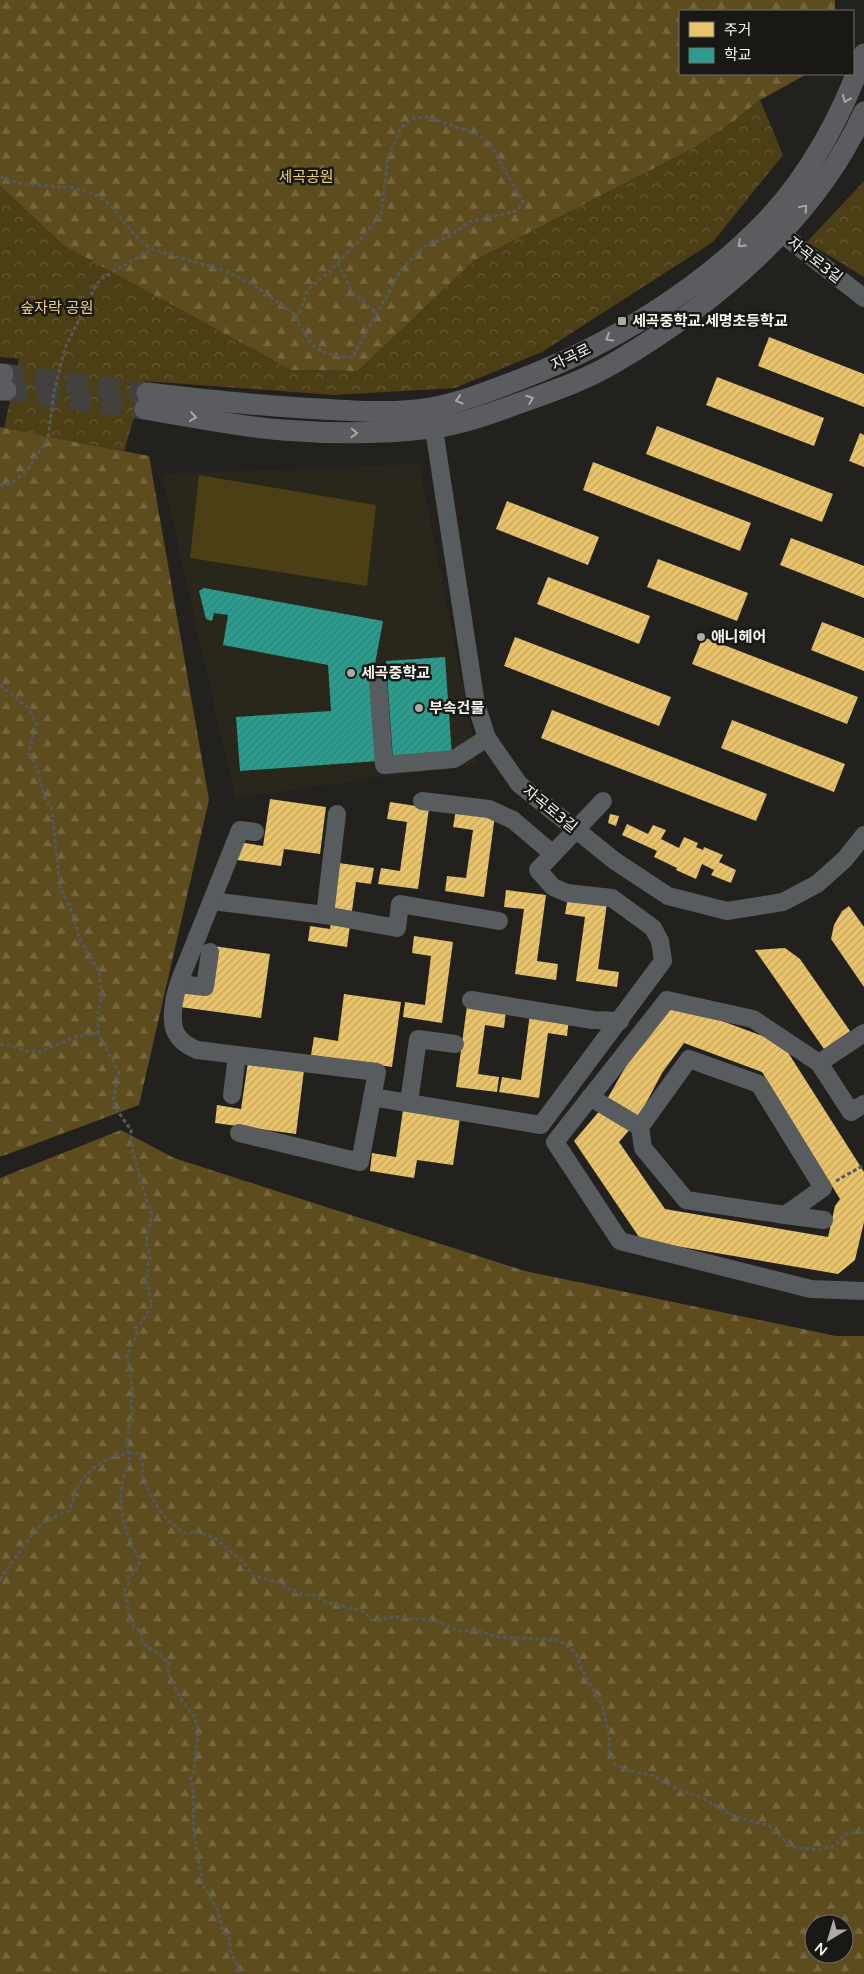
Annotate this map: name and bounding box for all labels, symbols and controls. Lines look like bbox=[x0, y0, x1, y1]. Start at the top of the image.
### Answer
legend bbox=[679, 10, 854, 75]
text: 주거 bbox=[724, 21, 752, 39]
text: 학교 bbox=[724, 46, 752, 64]
one-way arrow bbox=[841, 94, 852, 103]
park label: 세곡공원 bbox=[278, 168, 334, 186]
one-way arrow bbox=[798, 205, 807, 214]
street label: 자곡로3길 bbox=[784, 233, 846, 287]
one-way arrow bbox=[738, 238, 747, 247]
park label: 숲자락 공원 bbox=[21, 299, 93, 317]
place label: 세곡중학교.세명초등학교 bbox=[632, 312, 788, 330]
marker: 세곡중학교.세명초등학교 bbox=[616, 315, 628, 327]
one-way arrow bbox=[605, 331, 614, 341]
street label: 자곡로 bbox=[548, 340, 594, 374]
one-way arrow bbox=[455, 394, 464, 404]
one-way arrow bbox=[525, 395, 534, 405]
one-way arrow bbox=[189, 411, 197, 421]
one-way arrow bbox=[351, 427, 359, 438]
place label: 애니헤어 bbox=[711, 628, 766, 646]
marker: 애니헤어 bbox=[695, 631, 707, 643]
place label: 세곡중학교 bbox=[361, 664, 430, 682]
marker: 세곡중학교 bbox=[345, 667, 357, 679]
place label: 부속건물 bbox=[429, 699, 484, 717]
marker: 부속건물 bbox=[413, 702, 425, 714]
street label: 자곡로3길 bbox=[519, 782, 581, 836]
north arrow bbox=[804, 1914, 854, 1964]
text: N bbox=[812, 1939, 831, 1959]

